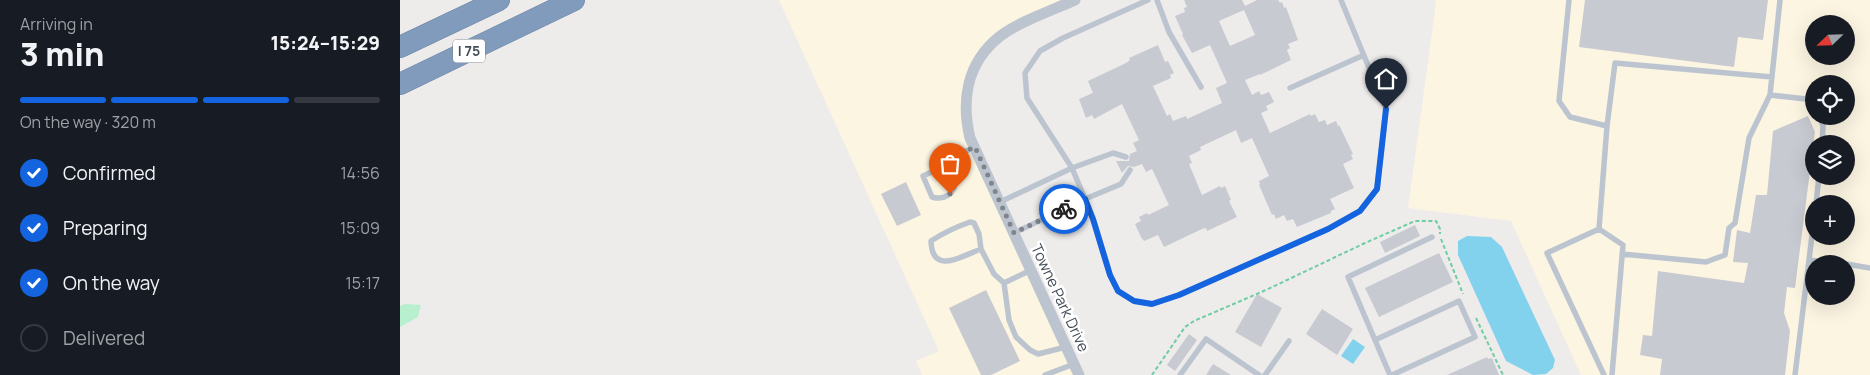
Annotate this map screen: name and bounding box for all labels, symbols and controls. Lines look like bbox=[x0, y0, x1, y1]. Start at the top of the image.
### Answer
text: Arriving in bbox=[20, 13, 93, 35]
north arrow bbox=[1805, 15, 1855, 65]
map controls bbox=[1805, 15, 1855, 305]
text: 15:24–15:29 bbox=[270, 30, 380, 56]
text: 3 min bbox=[20, 32, 104, 76]
road number: I 75 bbox=[453, 40, 485, 62]
pin bbox=[1365, 58, 1407, 109]
icon: home bbox=[1372, 65, 1400, 93]
button: locate bbox=[1805, 75, 1855, 125]
text: On the way · 320 m bbox=[20, 111, 156, 133]
button: layers bbox=[1805, 135, 1855, 185]
pin bbox=[929, 143, 971, 194]
icon: bag bbox=[936, 150, 964, 178]
icon: check bbox=[20, 159, 48, 187]
text: Confirmed bbox=[63, 160, 156, 186]
text: 14:56 bbox=[340, 162, 380, 184]
courier bbox=[1039, 184, 1089, 234]
icon: bike bbox=[1050, 195, 1078, 223]
button: + bbox=[1805, 195, 1855, 245]
icon: check bbox=[20, 214, 48, 242]
text: Preparing bbox=[63, 215, 148, 241]
text: 15:09 bbox=[340, 217, 380, 239]
street label: Towne Park Drive bbox=[1026, 241, 1095, 355]
button: − bbox=[1805, 255, 1855, 305]
icon: check bbox=[20, 269, 48, 297]
text: On the way bbox=[63, 270, 160, 296]
text: 15:17 bbox=[345, 272, 380, 294]
text: Delivered bbox=[63, 325, 145, 351]

